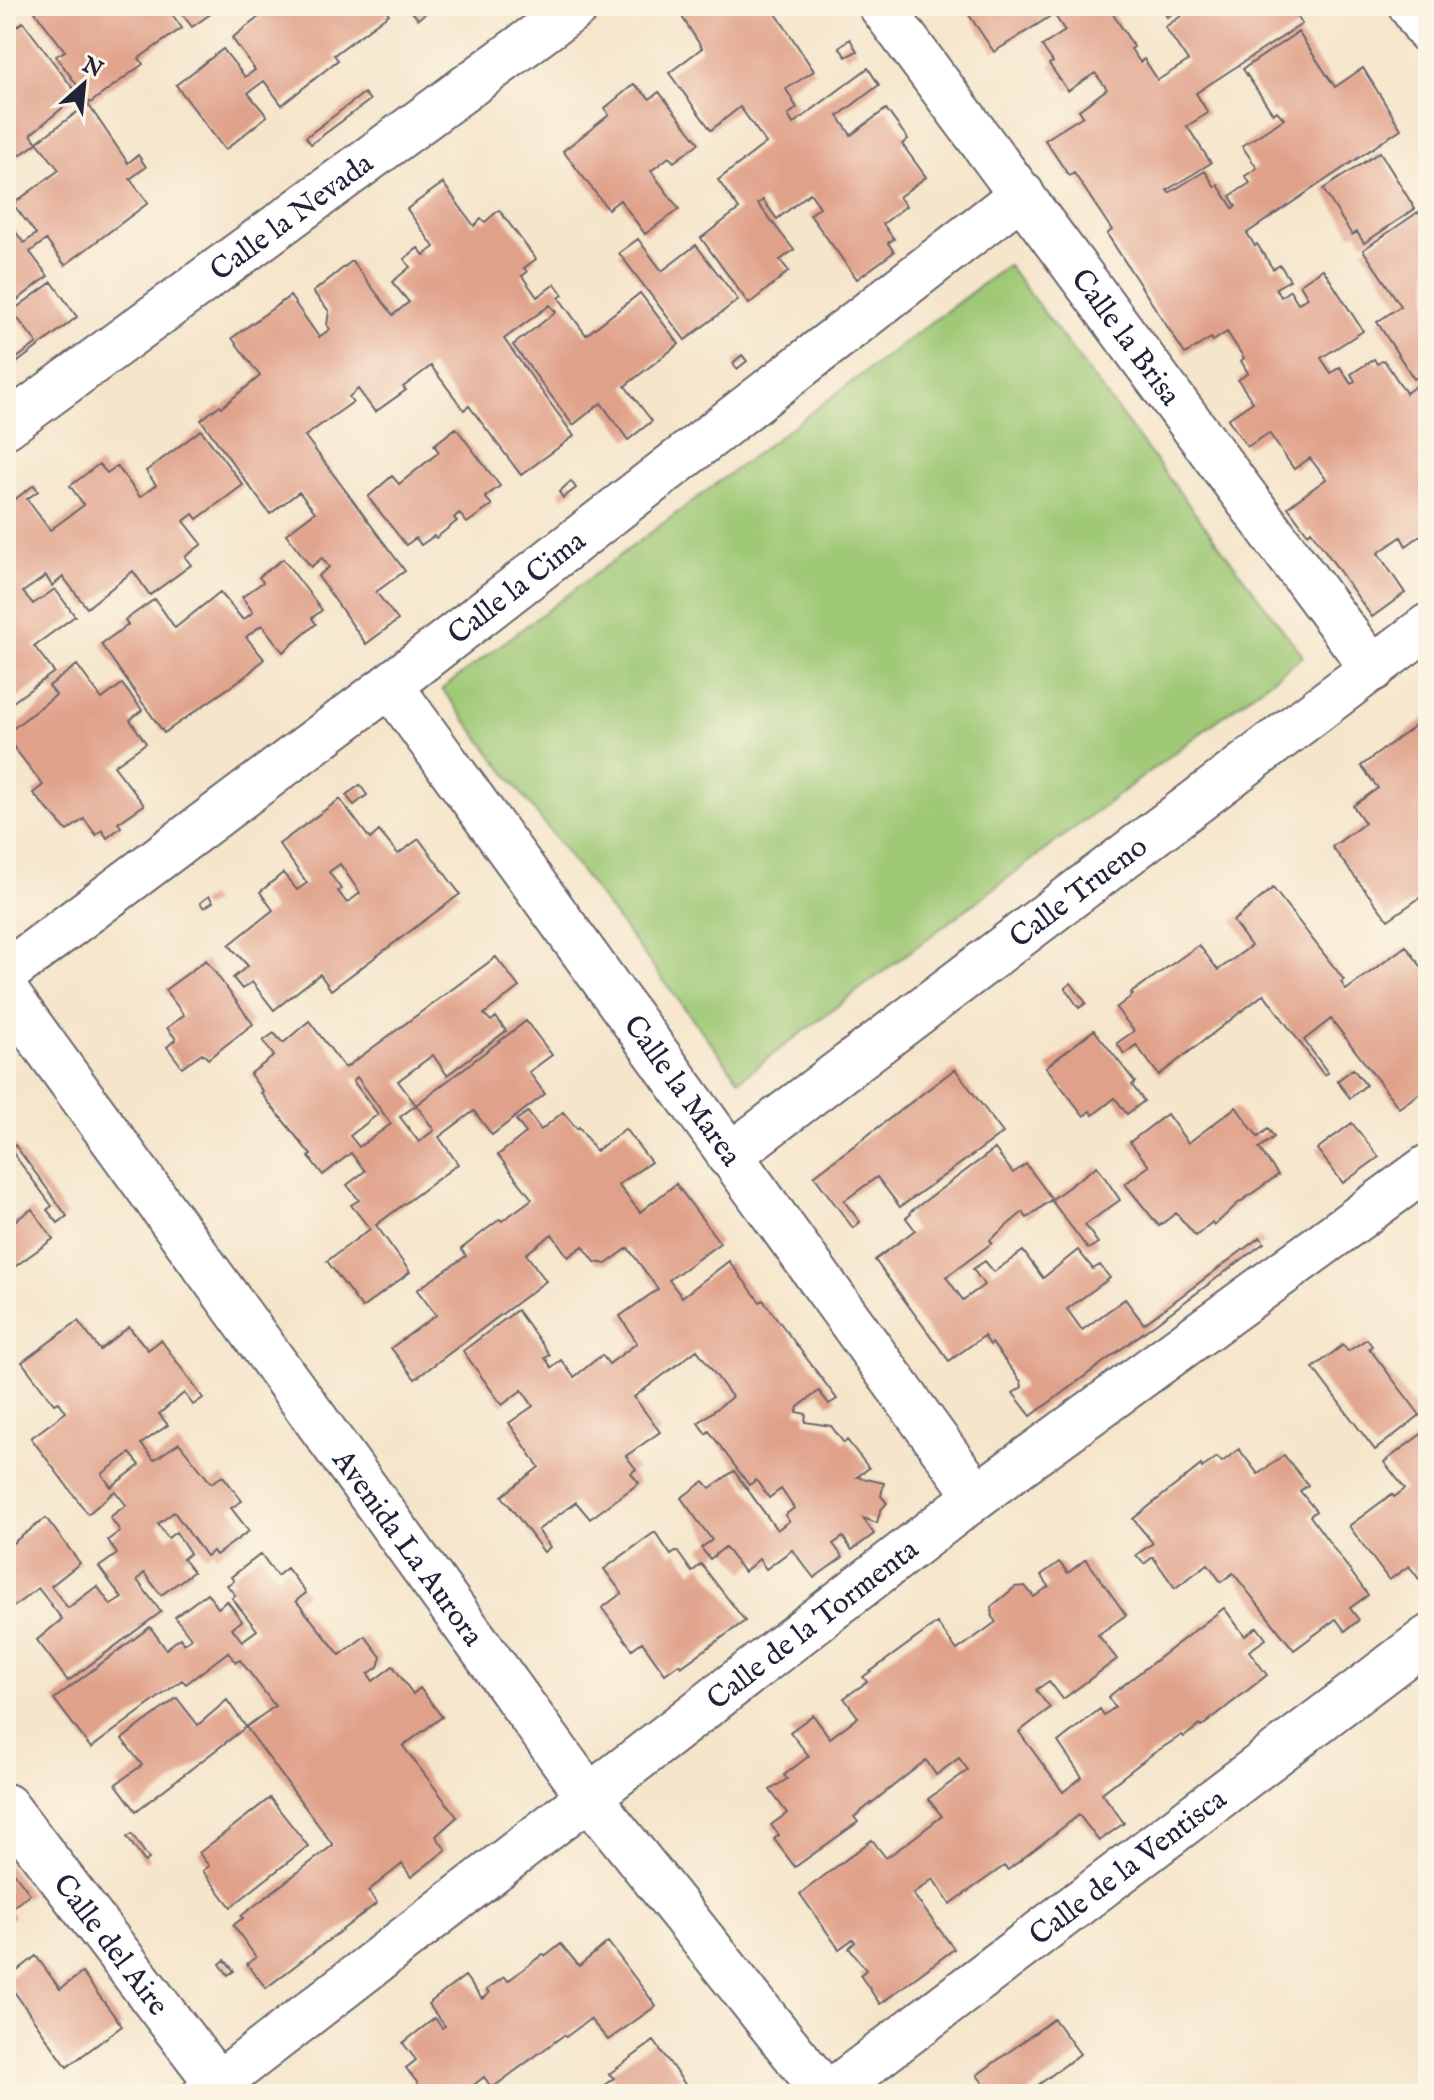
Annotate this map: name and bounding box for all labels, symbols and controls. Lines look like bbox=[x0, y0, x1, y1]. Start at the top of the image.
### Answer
north arrow bbox=[44, 44, 124, 124]
text: N bbox=[76, 51, 107, 85]
street label: Calle la Nevada bbox=[203, 145, 381, 290]
street label: Calle la Brisa bbox=[1062, 262, 1188, 414]
street label: Calle la Cima bbox=[441, 523, 594, 654]
street label: Calle Trueno bbox=[1003, 829, 1156, 957]
street label: Calle la Marea bbox=[614, 1008, 749, 1174]
street label: Avenida La Aurora bbox=[322, 1442, 491, 1655]
street label: Calle de la Tormenta bbox=[700, 1531, 927, 1719]
street label: Calle de la Ventisca bbox=[1022, 1781, 1235, 1955]
street label: Calle del Aire bbox=[44, 1867, 176, 2024]

